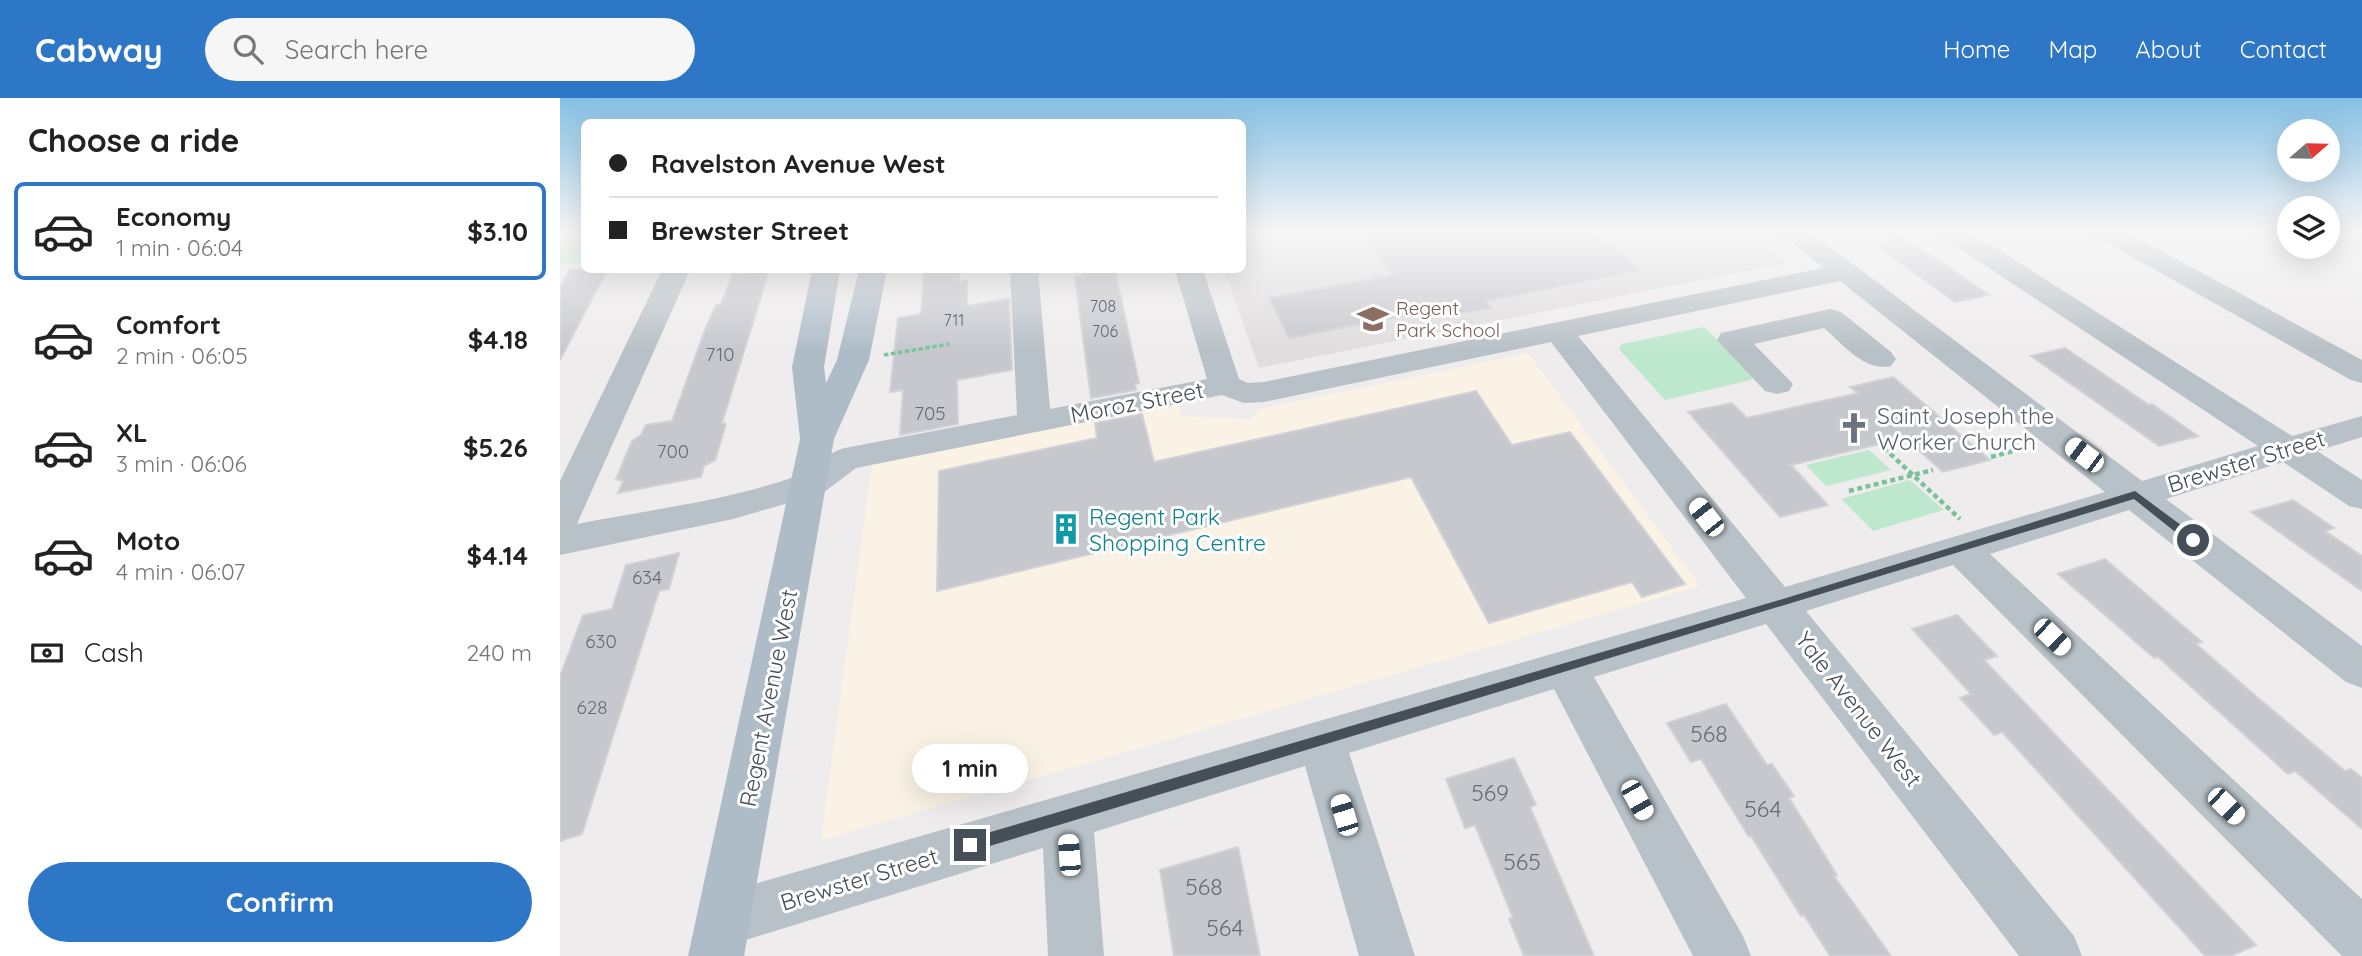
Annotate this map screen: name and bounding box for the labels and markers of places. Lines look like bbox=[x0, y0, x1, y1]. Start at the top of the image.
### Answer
place label: Regent Park School bbox=[1396, 296, 1500, 342]
school or university icon: Regent Park School bbox=[1356, 302, 1390, 336]
place label: Saint Joseph the Worker Church bbox=[1877, 401, 2054, 456]
church icon: Saint Joseph the Worker Church bbox=[1837, 411, 1871, 445]
place label: Regent Park Shopping Centre bbox=[1089, 502, 1266, 557]
building icon: Regent Park Shopping Centre bbox=[1049, 512, 1083, 546]

